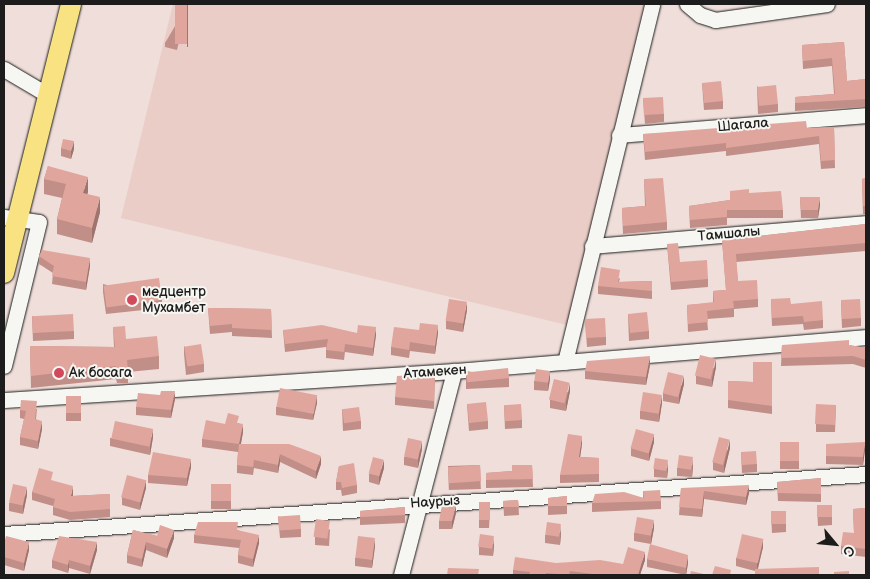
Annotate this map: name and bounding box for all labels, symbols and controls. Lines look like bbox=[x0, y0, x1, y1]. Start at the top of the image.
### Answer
street label: Шагала bbox=[717, 114, 769, 136]
street label: Тамшалы bbox=[697, 223, 761, 245]
place label: медцентр Мухамбет bbox=[142, 284, 206, 316]
marker: медцентр Мухамбет bbox=[126, 294, 138, 306]
street label: Атамекен bbox=[403, 361, 467, 383]
place label: Ак босага bbox=[69, 365, 132, 381]
marker: Ак босага bbox=[53, 367, 65, 379]
street label: Наурыз bbox=[410, 492, 460, 512]
north arrow bbox=[810, 519, 860, 569]
text: С bbox=[839, 543, 858, 560]

